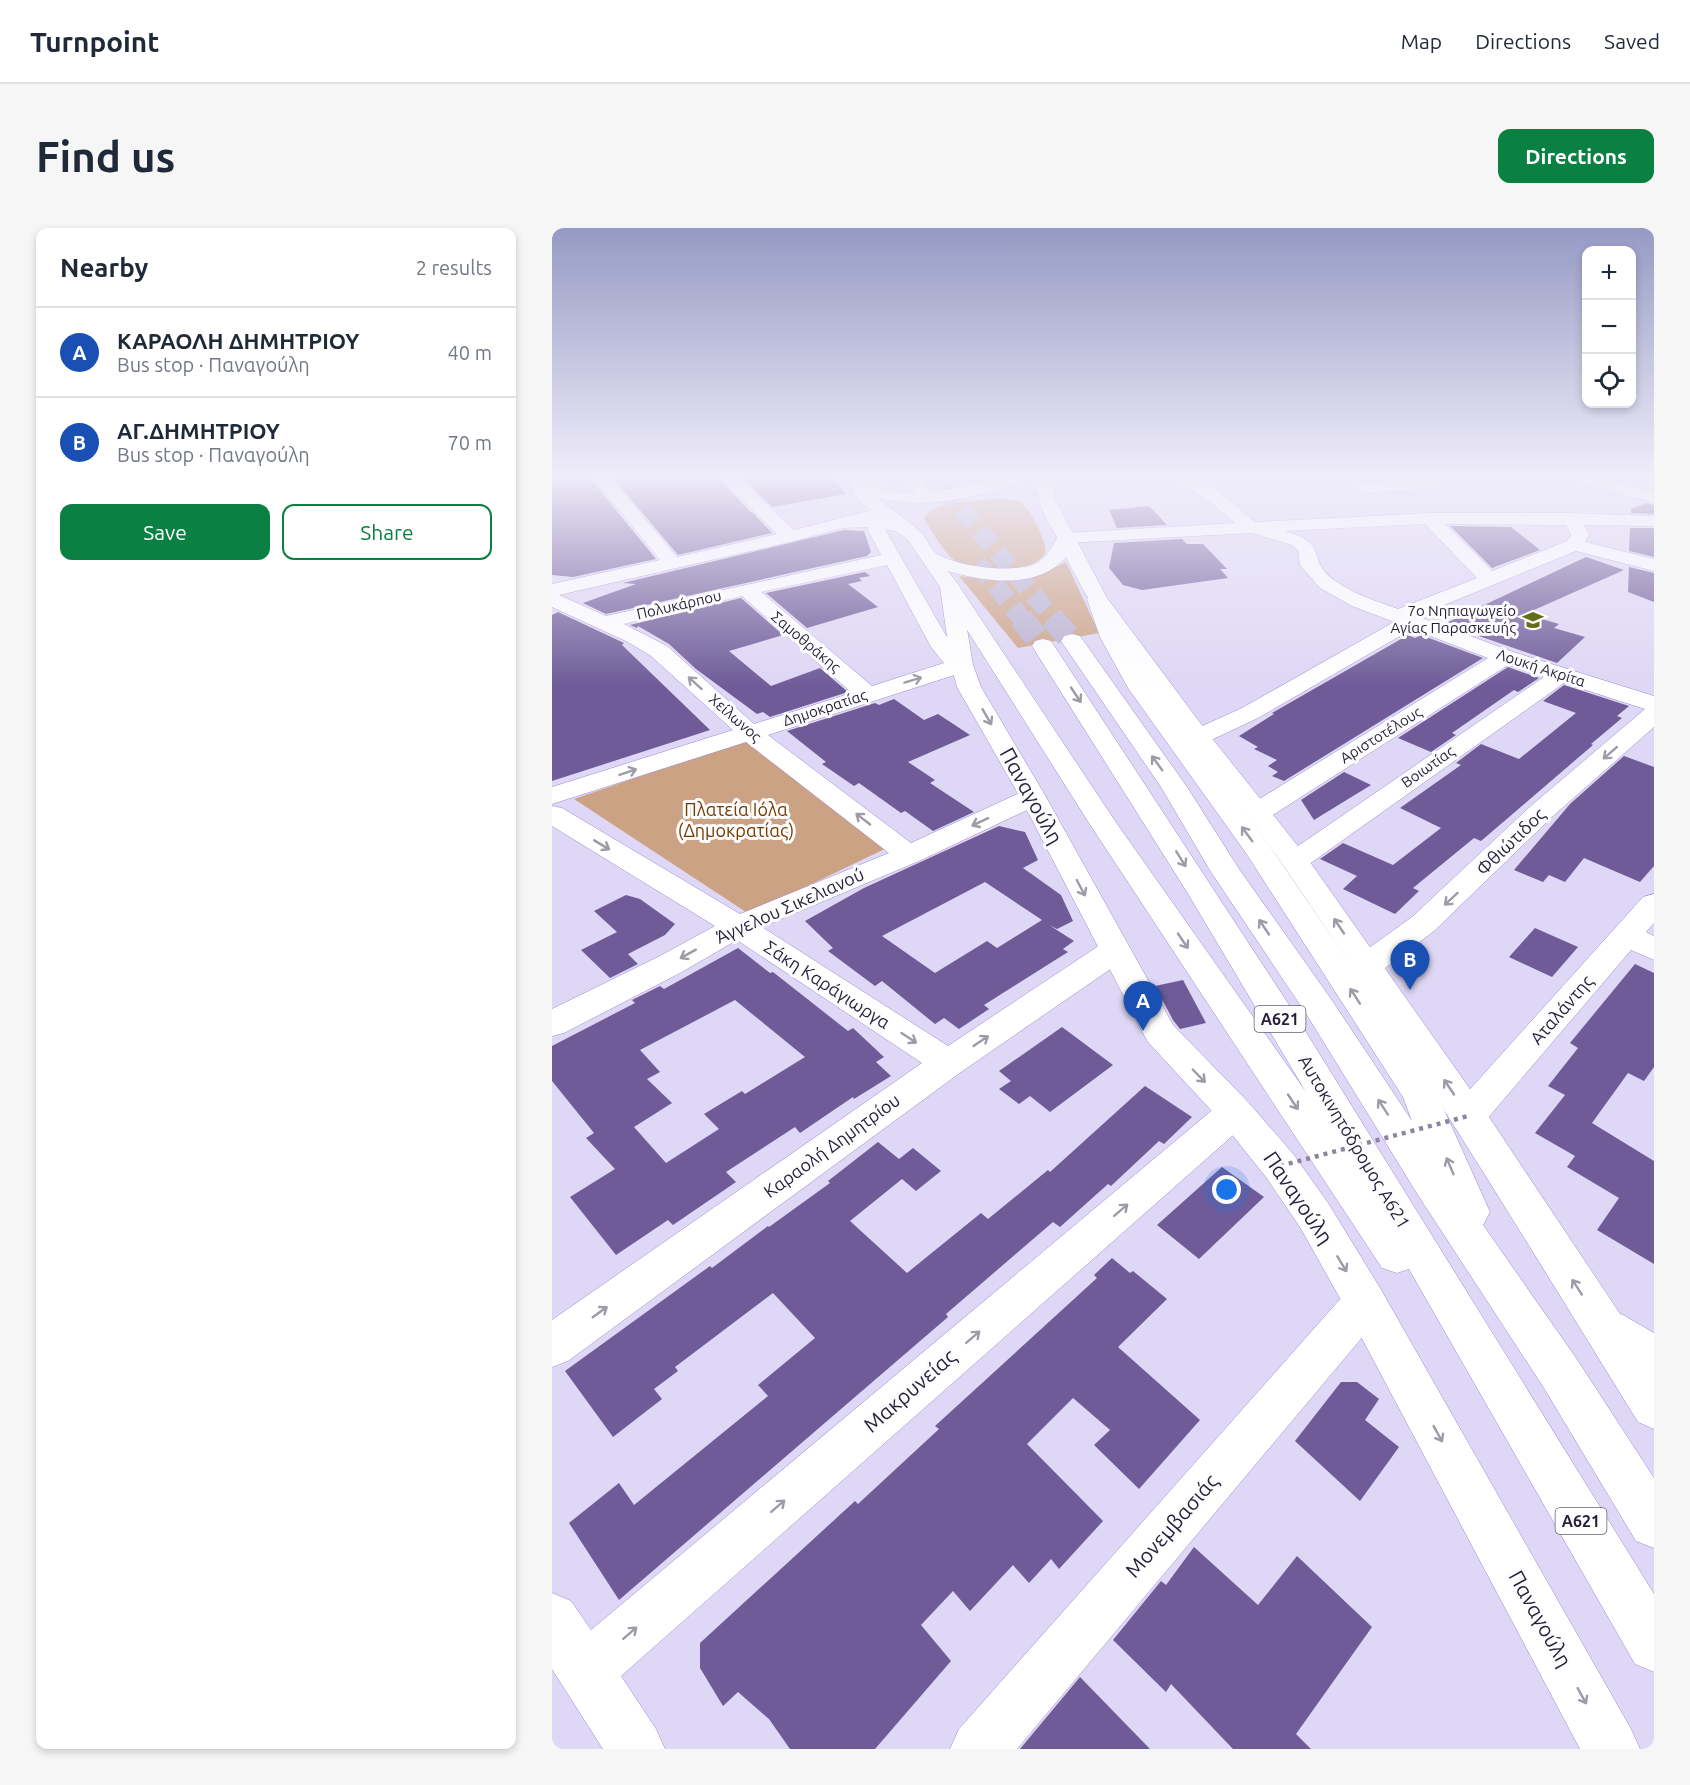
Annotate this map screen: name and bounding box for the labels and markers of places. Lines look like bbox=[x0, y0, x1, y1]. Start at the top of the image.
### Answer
place label: 7ο Νηπιαγωγείο Αγίας Παρασκευής bbox=[1391, 602, 1516, 636]
school or university icon: 7ο Νηπιαγωγείο Αγίας Παρασκευής bbox=[1521, 608, 1545, 632]
pin: B bbox=[1390, 940, 1430, 990]
pin: A bbox=[1124, 982, 1162, 1031]

